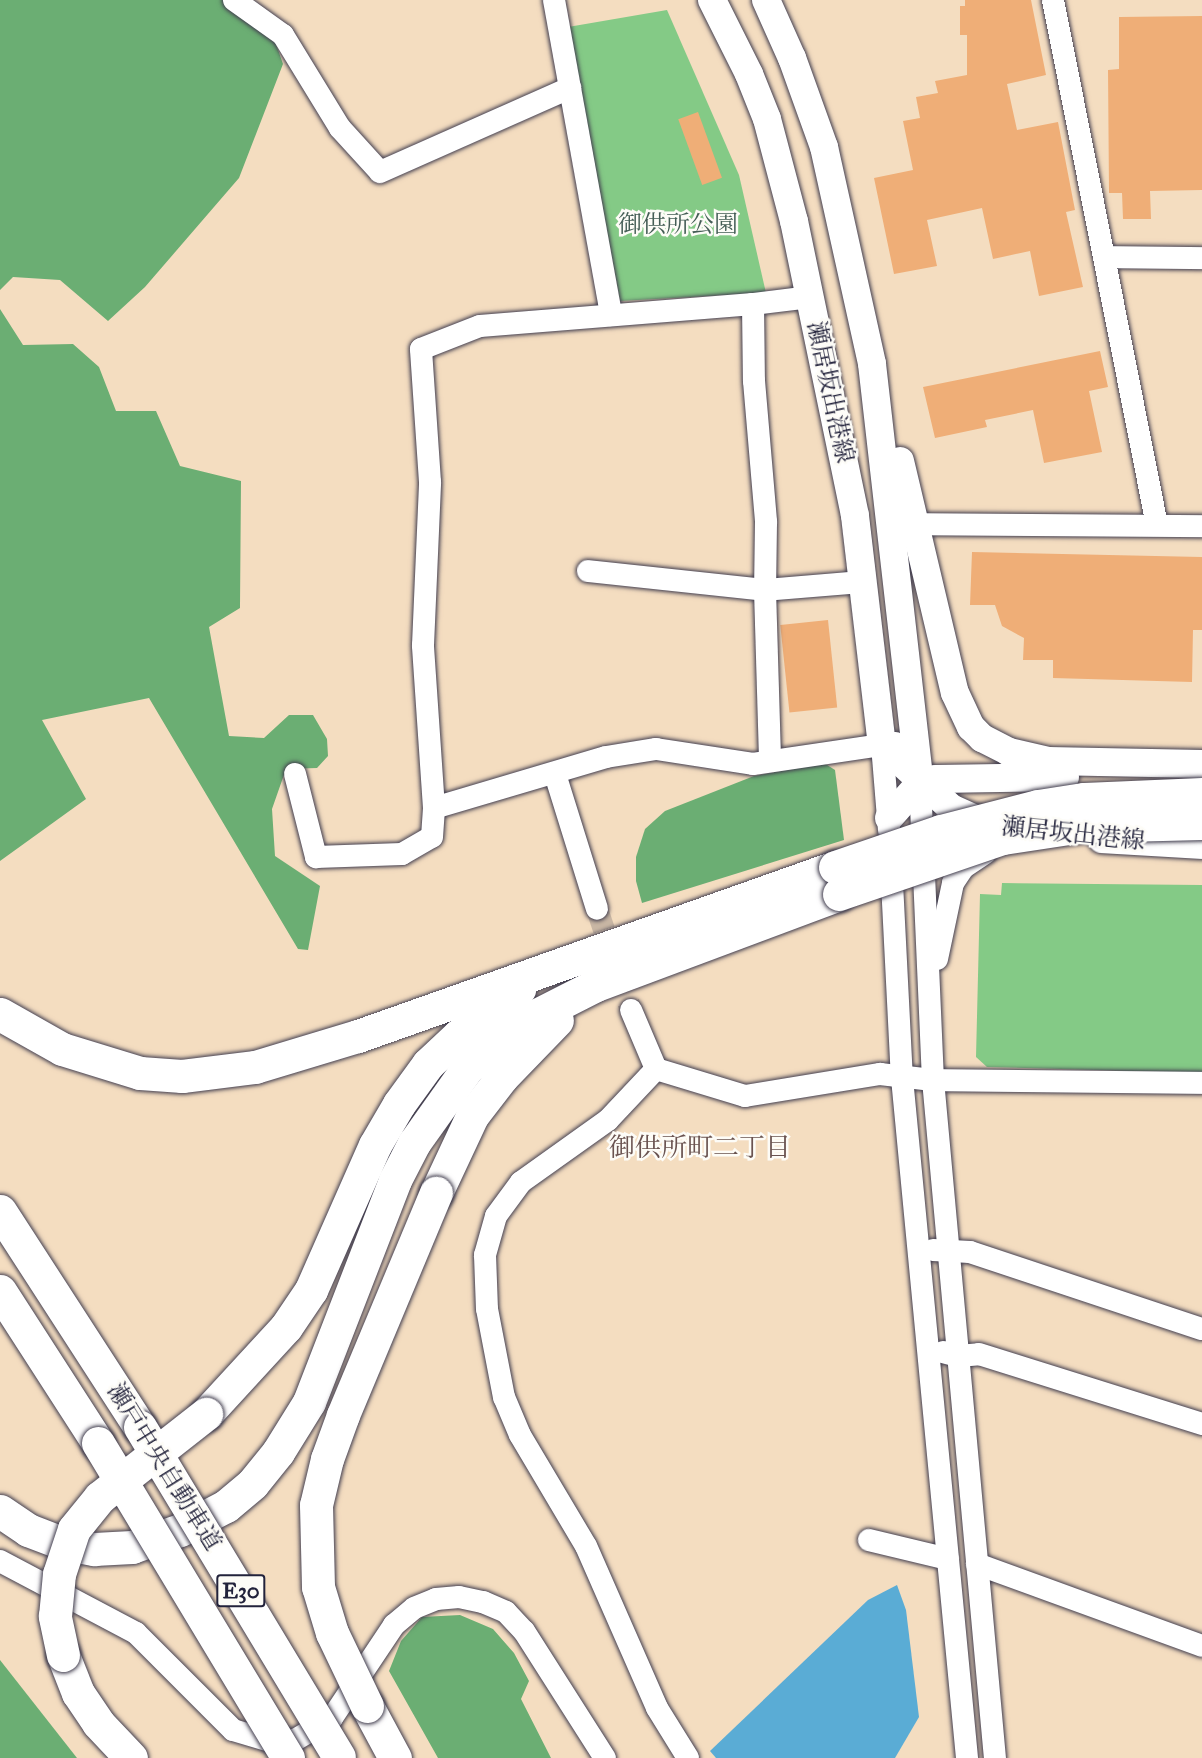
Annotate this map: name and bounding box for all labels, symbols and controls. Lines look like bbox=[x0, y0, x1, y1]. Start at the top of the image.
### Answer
park label: 御供所公園 bbox=[618, 211, 738, 239]
street label: 瀬居坂出港線 bbox=[801, 319, 859, 465]
street label: 瀬居坂出港線 bbox=[1000, 812, 1146, 856]
district label: 御供所町二丁目 bbox=[609, 1132, 791, 1164]
street label: 瀬戸中央自動車道 bbox=[101, 1378, 227, 1556]
road number: E30 bbox=[216, 1572, 266, 1610]

